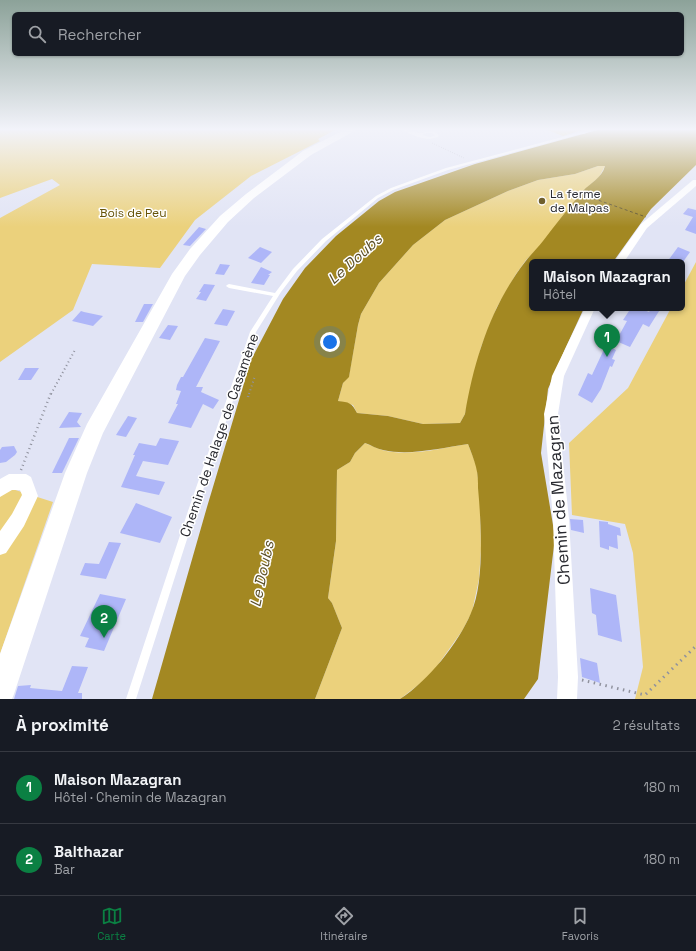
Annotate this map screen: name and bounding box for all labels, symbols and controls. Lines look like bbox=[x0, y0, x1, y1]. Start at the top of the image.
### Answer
search box bbox=[12, 12, 684, 56]
icon: search bbox=[26, 23, 48, 45]
text: Rechercher bbox=[58, 25, 141, 44]
place label: La ferme de Malpas bbox=[550, 186, 609, 216]
marker: La ferme de Malpas bbox=[537, 196, 547, 206]
park label: Bois de Peu bbox=[99, 205, 167, 221]
water label: Le Doubs bbox=[323, 228, 387, 288]
popup bbox=[529, 259, 685, 311]
text: Maison Mazagran bbox=[543, 267, 671, 286]
text: Hôtel bbox=[543, 286, 576, 303]
pin: 1 bbox=[594, 324, 620, 357]
street label: Chemin de Halage de Casamène bbox=[176, 331, 262, 539]
your location bbox=[320, 332, 340, 352]
street label: Chemin de Mazagran bbox=[541, 414, 575, 586]
water label: Le Doubs bbox=[245, 538, 278, 609]
pin: 2 bbox=[91, 605, 117, 638]
text: À proximité bbox=[16, 714, 109, 736]
text: 2 résultats bbox=[613, 717, 680, 734]
text: Maison Mazagran bbox=[54, 770, 181, 789]
text: 1 bbox=[26, 779, 32, 796]
text: 180 m bbox=[644, 779, 680, 796]
text: Hôtel · Chemin de Mazagran bbox=[54, 789, 226, 806]
text: Balthazar bbox=[54, 842, 124, 861]
text: 2 bbox=[25, 851, 33, 868]
text: 180 m bbox=[644, 851, 680, 868]
text: Bar bbox=[54, 861, 75, 878]
tab: Carte bbox=[97, 905, 126, 943]
tab: Itinéraire bbox=[320, 905, 368, 943]
tab: Favoris bbox=[562, 905, 599, 943]

